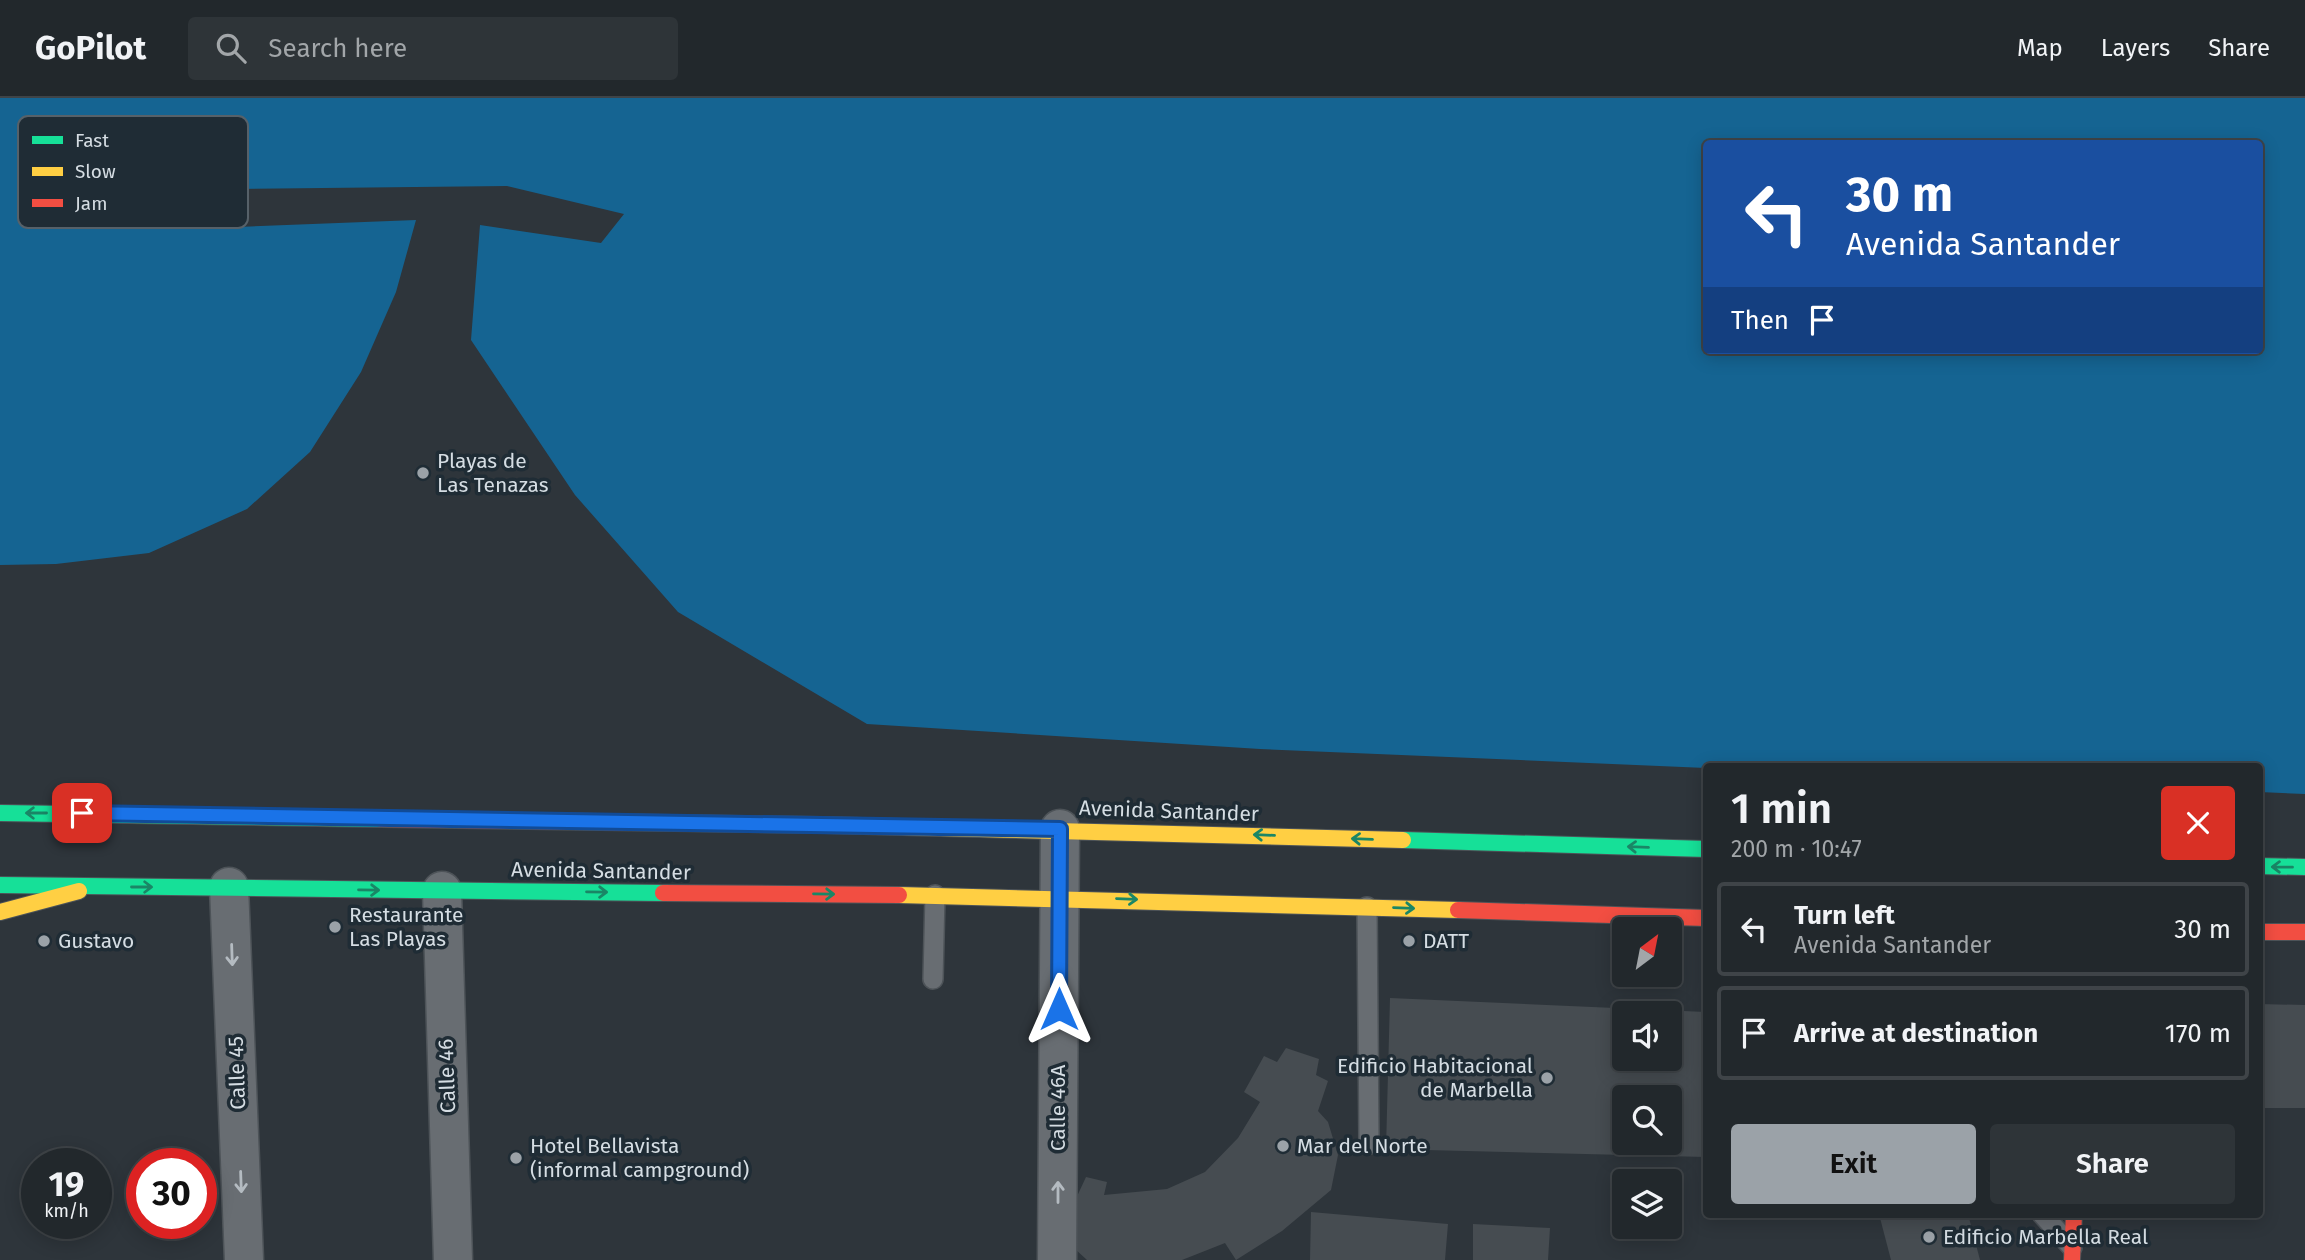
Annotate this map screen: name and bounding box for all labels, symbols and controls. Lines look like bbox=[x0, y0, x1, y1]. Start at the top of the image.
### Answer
search box bbox=[188, 17, 678, 80]
text: GoPilot bbox=[35, 28, 146, 68]
icon: search bbox=[212, 29, 250, 67]
text: Search here bbox=[268, 33, 407, 64]
text: Map bbox=[2017, 34, 2063, 62]
text: Layers bbox=[2101, 34, 2170, 62]
text: Share bbox=[2208, 34, 2270, 62]
legend bbox=[18, 116, 248, 228]
text: Fast bbox=[75, 129, 109, 152]
text: Slow bbox=[75, 160, 116, 183]
text: 30 m bbox=[1846, 165, 1953, 224]
icon: left bbox=[1731, 168, 1822, 259]
text: Jam bbox=[75, 192, 107, 215]
text: Avenida Santander bbox=[1846, 225, 2120, 263]
icon: arrive bbox=[1803, 301, 1841, 339]
text: Then bbox=[1731, 305, 1789, 336]
place label: Playas de Las Tenazas bbox=[437, 448, 549, 498]
marker: Playas de Las Tenazas bbox=[415, 465, 431, 481]
pin bbox=[52, 783, 112, 843]
text: 1 min bbox=[1731, 784, 1832, 834]
button: close bbox=[2161, 786, 2235, 860]
icon: arrive bbox=[63, 794, 101, 832]
street label: Avenida Santander bbox=[1079, 795, 1259, 827]
one-way arrow bbox=[25, 806, 48, 820]
one-way arrow bbox=[1253, 829, 1276, 842]
one-way arrow bbox=[1350, 832, 1373, 845]
text: 200 m · 10:47 bbox=[1731, 835, 1862, 863]
one-way arrow bbox=[1627, 840, 1650, 854]
street label: Avenida Santander bbox=[511, 856, 691, 886]
one-way arrow bbox=[2271, 860, 2294, 873]
one-way arrow bbox=[130, 880, 153, 894]
one-way arrow bbox=[357, 883, 380, 896]
one-way arrow bbox=[585, 886, 608, 899]
one-way arrow bbox=[812, 888, 835, 901]
one-way arrow bbox=[1116, 892, 1139, 906]
text: Turn left bbox=[1794, 900, 1895, 931]
one-way arrow bbox=[1392, 901, 1415, 915]
place label: Restaurante Las Playas bbox=[349, 902, 464, 952]
icon: left bbox=[1735, 910, 1773, 948]
text: 30 m bbox=[2174, 914, 2231, 945]
north arrow bbox=[1612, 917, 1682, 987]
map controls bbox=[1612, 917, 1682, 1239]
marker: Restaurante Las Playas bbox=[327, 919, 343, 935]
place label: Gustavo bbox=[58, 928, 134, 954]
place label: DATT bbox=[1423, 928, 1469, 954]
text: Avenida Santander bbox=[1794, 931, 1991, 959]
marker: Gustavo bbox=[36, 933, 52, 949]
marker: DATT bbox=[1401, 933, 1417, 949]
one-way arrow bbox=[226, 943, 239, 966]
position arrow bbox=[1022, 972, 1096, 1046]
button: sound bbox=[1612, 1001, 1682, 1071]
icon: arrive bbox=[1735, 1014, 1773, 1052]
text: Arrive at destination bbox=[1794, 1018, 2038, 1049]
text: 170 m bbox=[2165, 1018, 2231, 1049]
street label: Calle 45 bbox=[223, 1036, 251, 1110]
street label: Calle 46 bbox=[433, 1038, 461, 1114]
place label: Edificio Habitacional de Marbella bbox=[1337, 1053, 1533, 1103]
street label: Calle 46A bbox=[1045, 1065, 1071, 1151]
marker: Edificio Habitacional de Marbella bbox=[1539, 1070, 1555, 1086]
button: search bbox=[1612, 1085, 1682, 1155]
button: Exit bbox=[1731, 1124, 1976, 1204]
button: Share bbox=[1990, 1124, 2235, 1204]
place label: Hotel Bellavista (informal campground) bbox=[530, 1133, 749, 1183]
place label: Mar del Norte bbox=[1297, 1133, 1428, 1159]
marker: Mar del Norte bbox=[1275, 1138, 1291, 1154]
speed limit sign: 30 bbox=[126, 1148, 217, 1239]
marker: Hotel Bellavista (informal campground) bbox=[508, 1150, 524, 1166]
text: 19 bbox=[49, 1163, 84, 1205]
button: layers bbox=[1612, 1169, 1682, 1239]
one-way arrow bbox=[235, 1171, 248, 1194]
one-way arrow bbox=[1051, 1181, 1064, 1204]
text: km/h bbox=[44, 1200, 89, 1222]
place label: Edificio Marbella Real bbox=[1943, 1224, 2148, 1250]
marker: Edificio Marbella Real bbox=[1921, 1229, 1937, 1245]

